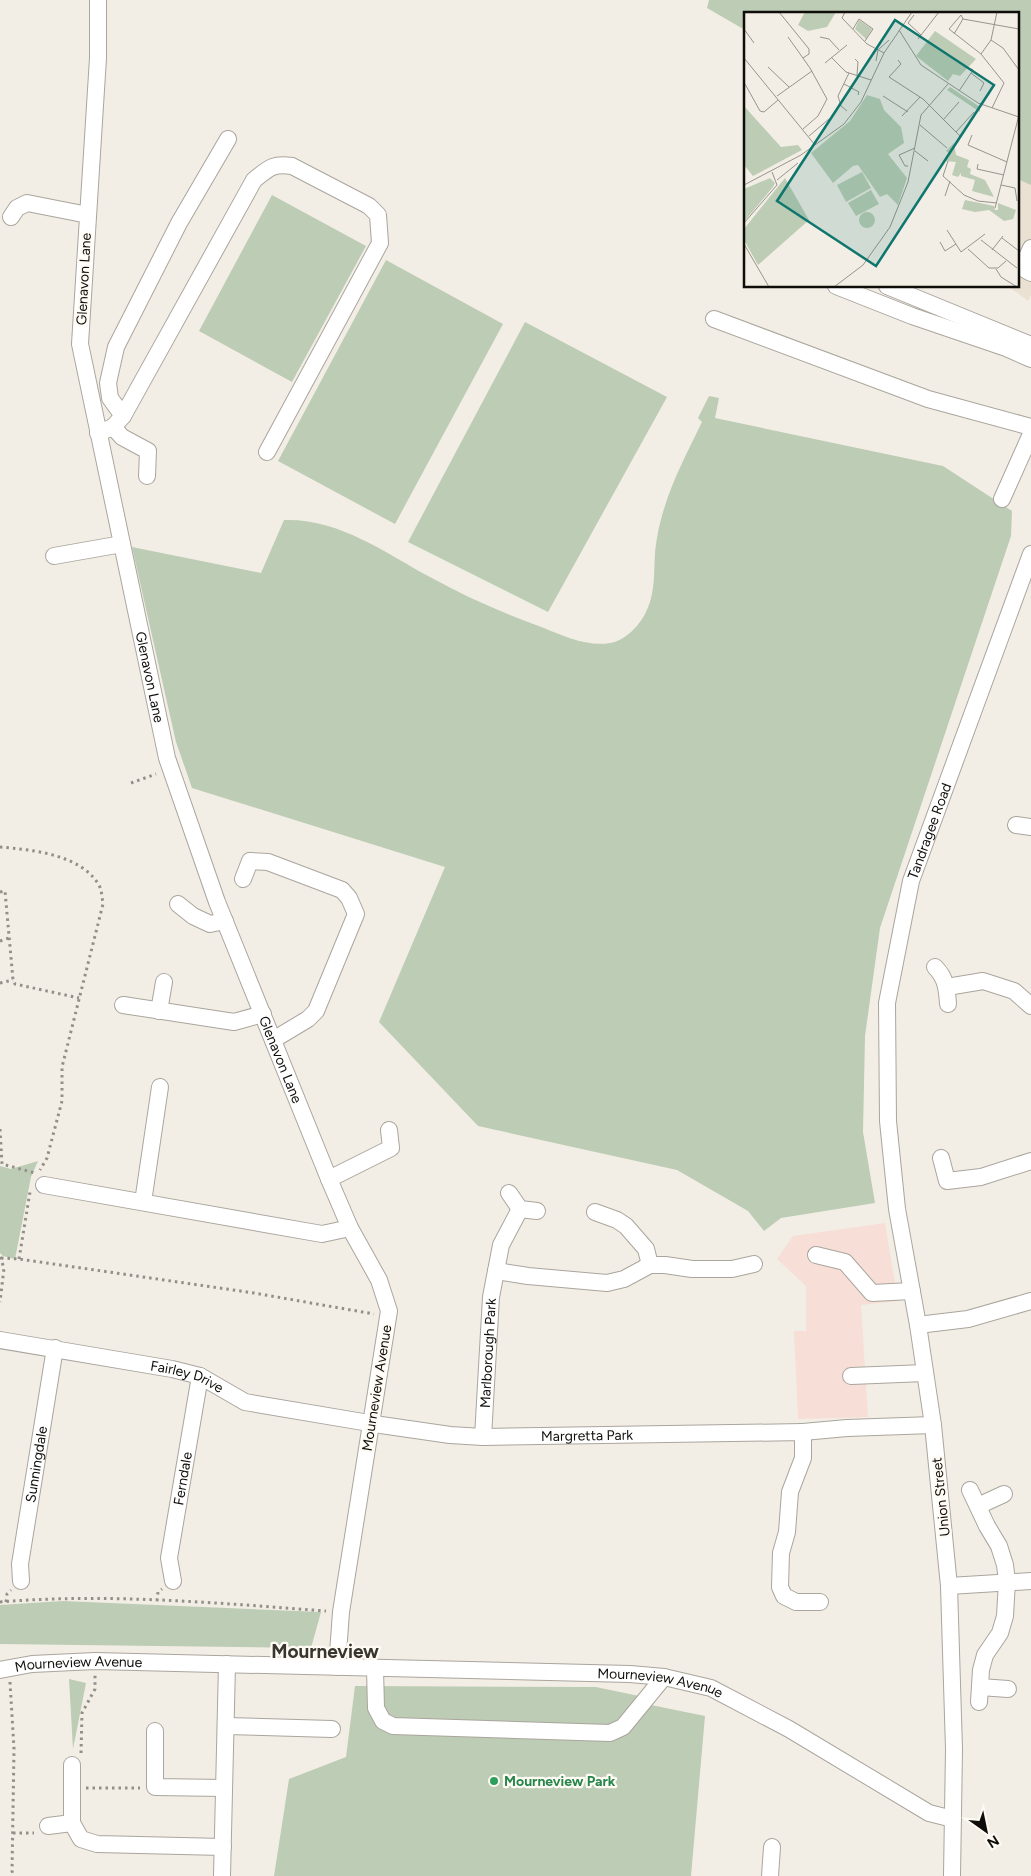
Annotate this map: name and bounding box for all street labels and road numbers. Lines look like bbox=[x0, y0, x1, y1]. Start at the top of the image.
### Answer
street label: Glenavon Lane bbox=[73, 232, 95, 326]
street label: Glenavon Lane bbox=[132, 630, 168, 725]
street label: Tandragee Road bbox=[904, 781, 955, 881]
street label: Glenavon Lane bbox=[255, 1013, 306, 1106]
street label: Marlborough Park bbox=[476, 1298, 499, 1409]
street label: Mourneview Avenue bbox=[359, 1323, 395, 1452]
street label: Fairley Drive bbox=[149, 1357, 227, 1397]
street label: Sunningdale bbox=[22, 1424, 51, 1504]
street label: Margretta Park bbox=[541, 1426, 633, 1445]
street label: Ferndale bbox=[170, 1450, 196, 1506]
street label: Union Street bbox=[928, 1457, 954, 1537]
street label: Mourneview Avenue bbox=[13, 1652, 143, 1676]
street label: Mourneview Avenue bbox=[597, 1665, 726, 1702]

